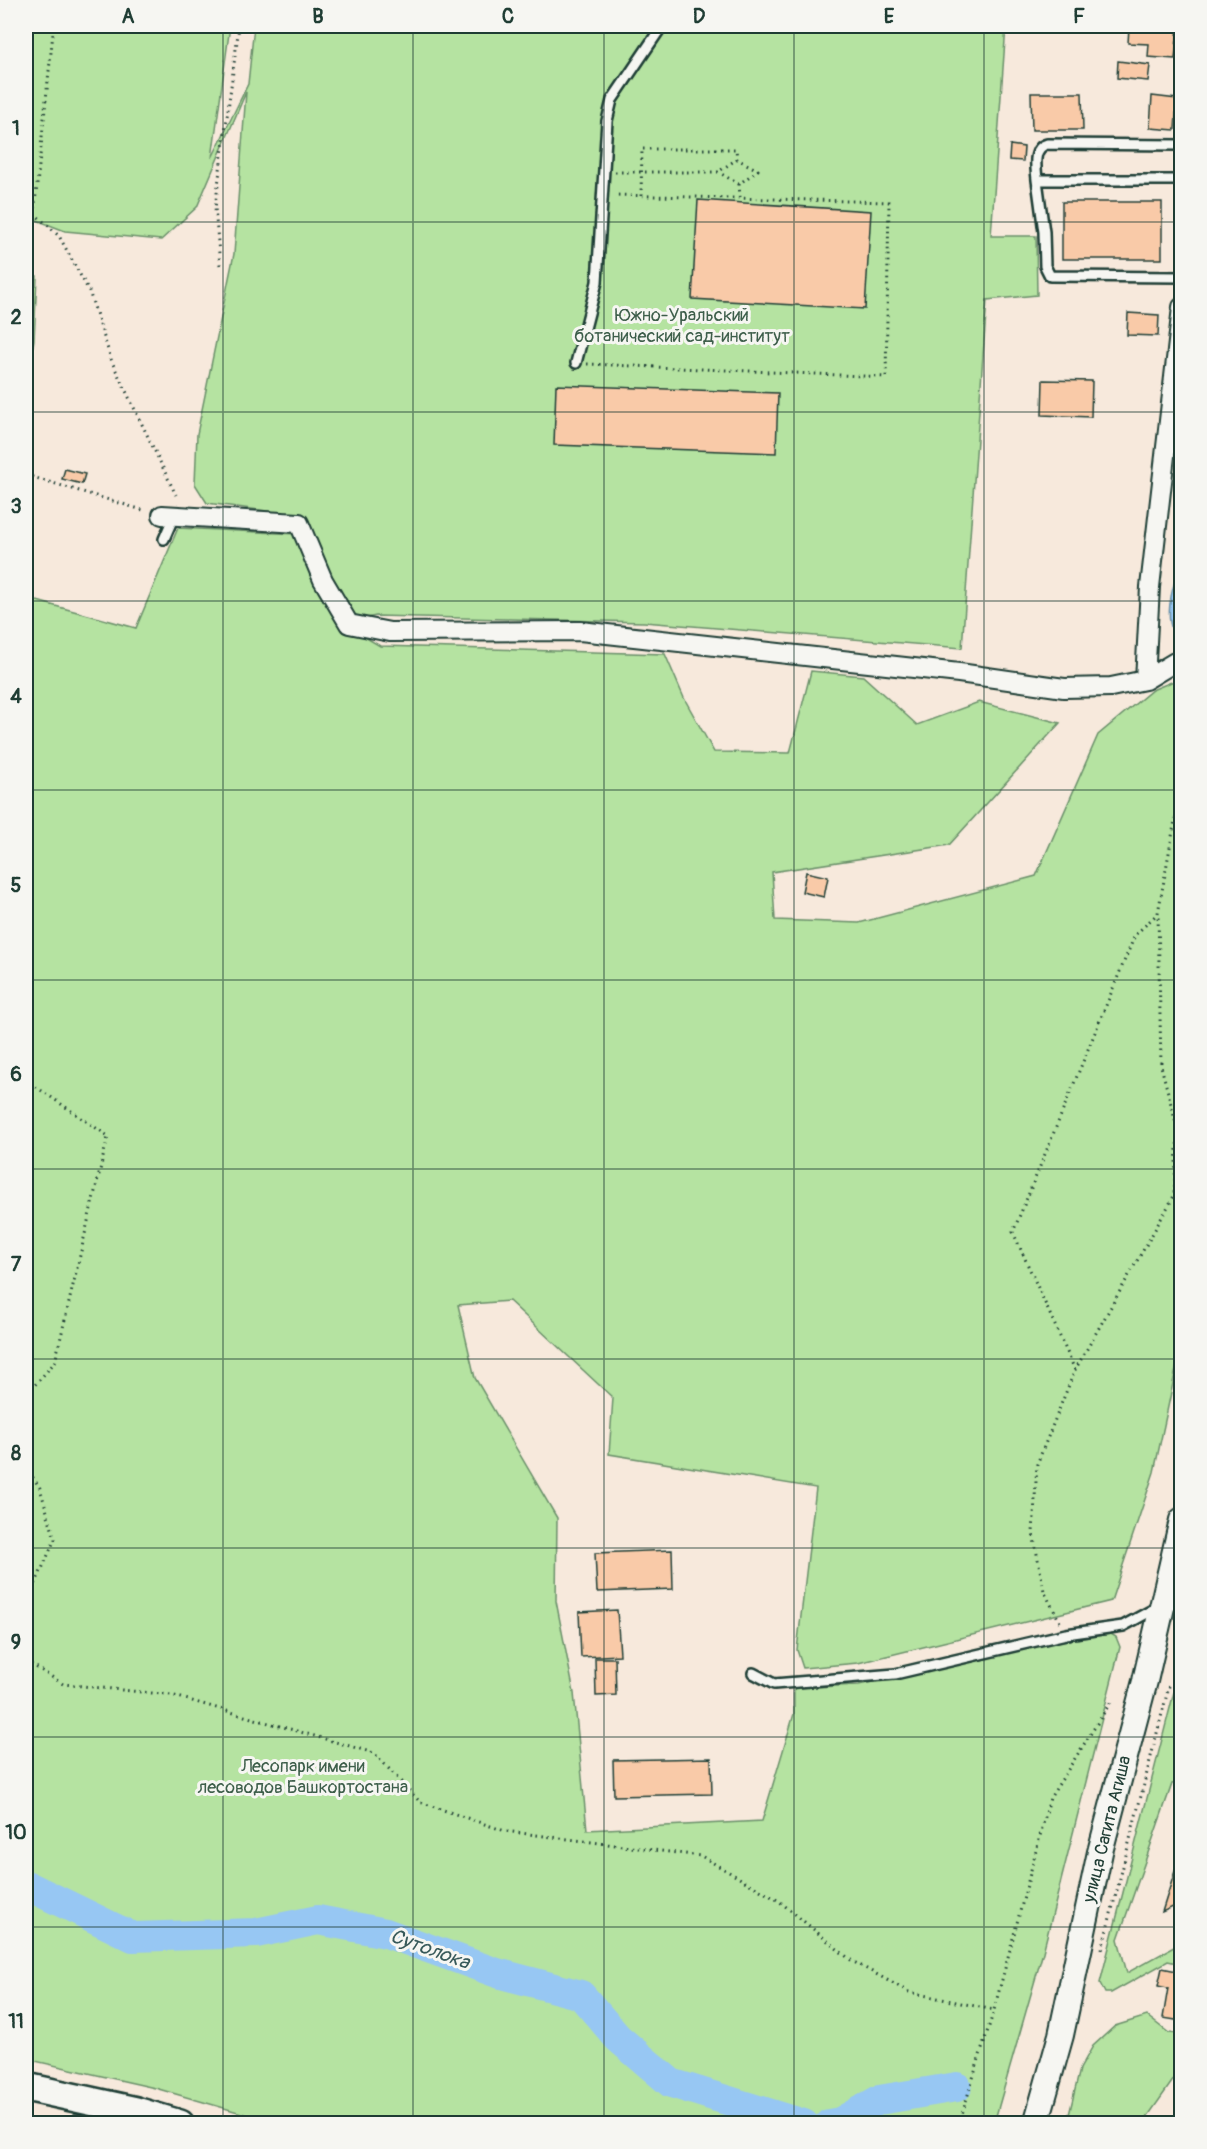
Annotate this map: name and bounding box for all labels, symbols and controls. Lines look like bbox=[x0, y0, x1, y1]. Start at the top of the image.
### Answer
text: A bbox=[122, 4, 135, 29]
text: B bbox=[312, 4, 324, 29]
text: C bbox=[502, 4, 514, 29]
text: D bbox=[693, 4, 706, 29]
text: E bbox=[884, 4, 895, 29]
text: F bbox=[1073, 4, 1085, 29]
text: 1 bbox=[12, 116, 20, 141]
park label: Южно-Уральский ботанический сад-институт bbox=[574, 304, 790, 348]
text: 2 bbox=[10, 305, 22, 330]
text: 3 bbox=[10, 494, 22, 519]
text: 4 bbox=[10, 684, 22, 709]
text: 5 bbox=[11, 873, 22, 898]
text: 6 bbox=[10, 1062, 22, 1087]
text: 7 bbox=[11, 1252, 22, 1277]
text: 8 bbox=[11, 1441, 21, 1466]
text: 9 bbox=[11, 1630, 21, 1655]
street label: улица Сагита Агиша bbox=[1077, 1753, 1136, 1906]
park label: Лесопарк имени лесоводов Башкортостана bbox=[198, 1755, 408, 1799]
text: 10 bbox=[5, 1820, 27, 1845]
water label: Сутолока bbox=[387, 1923, 475, 1975]
text: 11 bbox=[8, 2009, 24, 2034]

